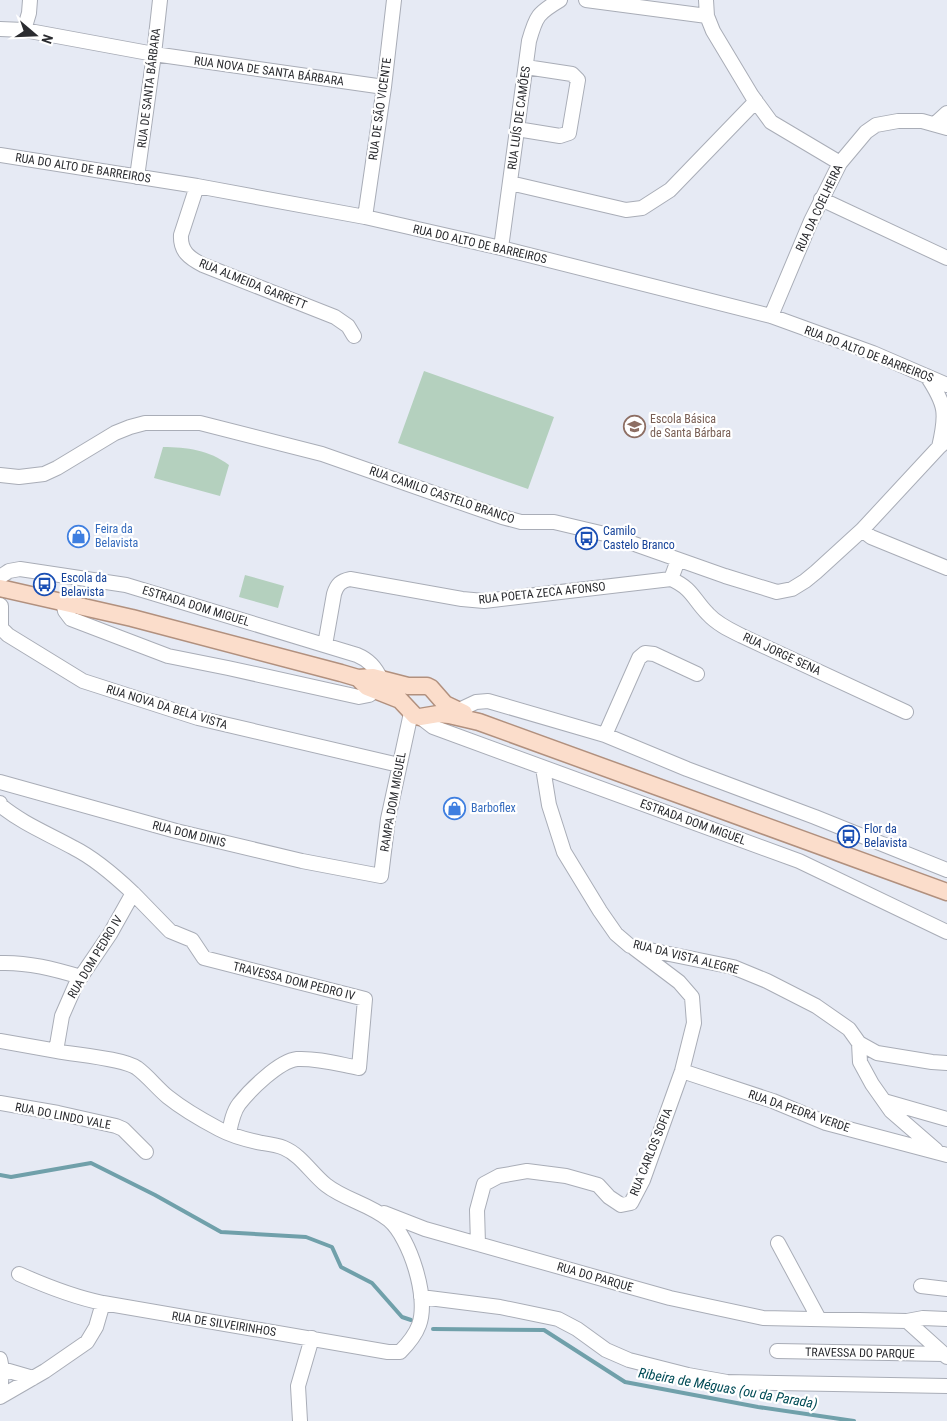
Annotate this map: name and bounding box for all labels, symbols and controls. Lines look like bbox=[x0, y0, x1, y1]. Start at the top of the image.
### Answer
north arrow bbox=[10, 10, 60, 60]
street label: RUA DE SANTA BÁRBARA bbox=[134, 27, 163, 149]
text: N bbox=[38, 33, 56, 46]
street label: RUA NOVA DE SANTA BÁRBARA bbox=[193, 53, 345, 88]
street label: RUA DE SÃO VICENTE bbox=[364, 57, 394, 161]
street label: RUA LUÍS DE CAMÕES bbox=[503, 65, 533, 171]
street label: RUA DO ALTO DE BARREIROS bbox=[14, 150, 152, 186]
street label: RUA DA COELHEIRA bbox=[793, 162, 845, 254]
street label: RUA DO ALTO DE BARREIROS bbox=[412, 222, 548, 266]
street label: RUA ALMEIDA GARRETT bbox=[197, 256, 309, 312]
street label: RUA DO ALTO DE BARREIROS bbox=[802, 323, 936, 385]
place label: Escola Básica de Santa Bárbara bbox=[650, 412, 731, 440]
school or university icon: Escola Básica de Santa Bárbara bbox=[622, 414, 646, 438]
street label: RUA CAMILO CASTELO BRANCO bbox=[368, 464, 516, 526]
place label: Feira da Belavista bbox=[95, 522, 139, 550]
shop icon: Feira da Belavista bbox=[67, 524, 91, 548]
place label: Camilo Castelo Branco bbox=[603, 524, 675, 552]
bus stop icon: Camilo Castelo Branco bbox=[575, 526, 599, 550]
place label: Escola da Belavista bbox=[61, 571, 107, 599]
bus stop icon: Escola da Belavista bbox=[33, 573, 57, 597]
street label: RUA POETA ZECA AFONSO bbox=[478, 579, 606, 607]
street label: ESTRADA DOM MIGUEL bbox=[141, 583, 252, 629]
street label: RUA JORGE SENA bbox=[741, 630, 823, 678]
street label: RUA NOVA DA BELA VISTA bbox=[105, 682, 229, 732]
street label: RAMPA DOM MIGUEL bbox=[377, 751, 409, 853]
shop icon: Barboflex bbox=[443, 796, 467, 820]
street label: ESTRADA DOM MIGUEL bbox=[638, 796, 748, 848]
place label: Barboflex bbox=[471, 801, 516, 815]
street label: RUA DOM DINIS bbox=[151, 818, 227, 850]
place label: Flor da Belavista bbox=[864, 822, 908, 850]
bus stop icon: Flor da Belavista bbox=[836, 824, 860, 848]
street label: RUA DOM PEDRO IV bbox=[65, 913, 125, 1001]
street label: RUA DA VISTA ALEGRE bbox=[632, 937, 740, 977]
street label: TRAVESSA DOM PEDRO IV bbox=[232, 959, 357, 1003]
street label: RUA DA PEDRA VERDE bbox=[746, 1087, 852, 1135]
street label: RUA DO LINDO VALE bbox=[14, 1100, 112, 1132]
street label: RUA CARLOS SOFIA bbox=[627, 1106, 675, 1198]
street label: RUA DO PARQUE bbox=[555, 1259, 635, 1295]
street label: RUA DE SILVEIRINHOS bbox=[171, 1309, 277, 1339]
street label: TRAVESSA DO PARQUE bbox=[805, 1345, 915, 1361]
water label: Ribeira de Méguas (ou da Parada) bbox=[637, 1364, 819, 1413]

